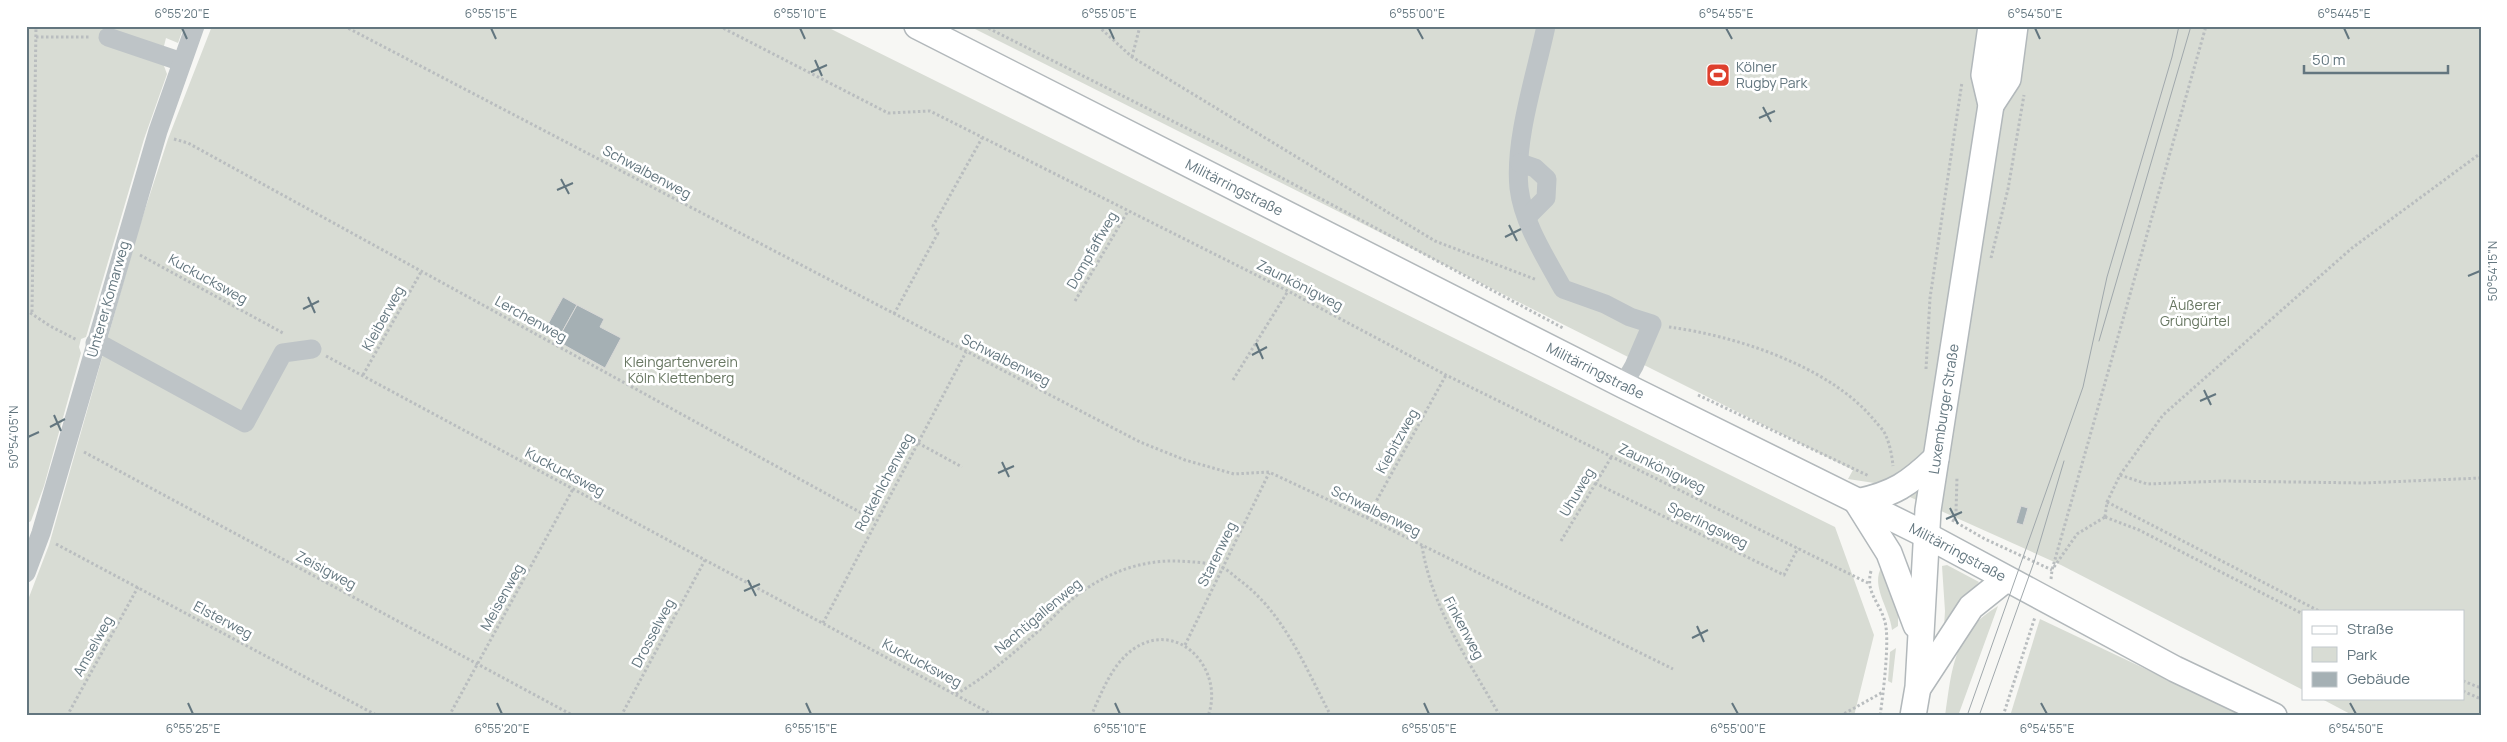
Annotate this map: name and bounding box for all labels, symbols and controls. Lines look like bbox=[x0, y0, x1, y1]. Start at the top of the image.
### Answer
text: 6°55'20"E bbox=[155, 5, 210, 22]
text: 6°55'15"E bbox=[465, 5, 517, 22]
text: 6°55'10"E bbox=[774, 5, 827, 22]
text: 6°55'05"E bbox=[1081, 5, 1137, 22]
text: 6°55'00"E bbox=[1389, 5, 1445, 22]
text: 6°54'55"E bbox=[1699, 5, 1753, 22]
text: 6°54'50"E bbox=[2008, 5, 2063, 22]
text: 6°54'45"E bbox=[2317, 5, 2371, 22]
scale bar bbox=[2304, 42, 2448, 74]
text: 50 m bbox=[2312, 49, 2346, 70]
place label: Kölner Rugby Park bbox=[1736, 57, 1808, 92]
sports icon: Kölner Rugby Park bbox=[1705, 62, 1731, 88]
street label: Schwalbenweg bbox=[600, 140, 695, 203]
street label: Militärringstraße bbox=[1182, 154, 1287, 220]
street label: Dompfaffweg bbox=[1062, 208, 1121, 292]
street label: Unterer Komarweg bbox=[82, 238, 133, 359]
text: 50°54'15"N bbox=[2484, 241, 2501, 301]
street label: Kuckucksweg bbox=[165, 249, 251, 308]
street label: Zaunkönigweg bbox=[1254, 255, 1347, 315]
street label: Kleiberweg bbox=[357, 282, 408, 354]
street label: Lerchenweg bbox=[492, 291, 571, 346]
park label: Äußerer Grüngürtel bbox=[2160, 295, 2230, 330]
street label: Schwalbenweg bbox=[958, 329, 1054, 390]
street label: Militärringstraße bbox=[1544, 338, 1648, 403]
street label: Luxemburger Straße bbox=[1924, 342, 1963, 475]
park label: Kleingartenverein Köln Klettenberg bbox=[624, 352, 738, 387]
text: 50°54'05"N bbox=[5, 405, 22, 469]
street label: Kiebitzweg bbox=[1371, 405, 1422, 477]
street label: Rotkehlchenweg bbox=[850, 429, 917, 534]
street label: Zaunkönigweg bbox=[1615, 438, 1709, 497]
street label: Kuckucksweg bbox=[522, 443, 608, 501]
street label: Uhuweg bbox=[1555, 464, 1598, 520]
street label: Schwalbenweg bbox=[1328, 481, 1424, 540]
street label: Sperlingsweg bbox=[1665, 497, 1752, 552]
street label: Starenweg bbox=[1193, 518, 1240, 589]
street label: Militärringstraße bbox=[1906, 518, 2010, 585]
street label: Zeisigweg bbox=[293, 546, 360, 593]
street label: Meisenweg bbox=[475, 560, 528, 634]
street label: Nachtigallenweg bbox=[990, 574, 1085, 658]
street label: Finkenweg bbox=[1440, 593, 1489, 663]
street label: Drosselweg bbox=[626, 595, 679, 671]
street label: Elsterweg bbox=[190, 596, 256, 643]
legend bbox=[2302, 610, 2464, 700]
street label: Amselweg bbox=[68, 612, 117, 679]
text: Straße bbox=[2347, 618, 2394, 639]
street label: Kuckucksweg bbox=[879, 634, 965, 692]
text: Park bbox=[2347, 644, 2377, 665]
text: Gebäude bbox=[2347, 668, 2410, 689]
text: 6°55'25"E bbox=[166, 720, 220, 737]
text: 6°55'20"E bbox=[475, 720, 530, 737]
text: 6°55'15"E bbox=[785, 720, 837, 737]
text: 6°55'10"E bbox=[1094, 720, 1147, 737]
text: 6°55'05"E bbox=[1401, 720, 1457, 737]
text: 6°55'00"E bbox=[1710, 720, 1766, 737]
text: 6°54'55"E bbox=[2020, 720, 2074, 737]
text: 6°54'50"E bbox=[2329, 720, 2384, 737]

